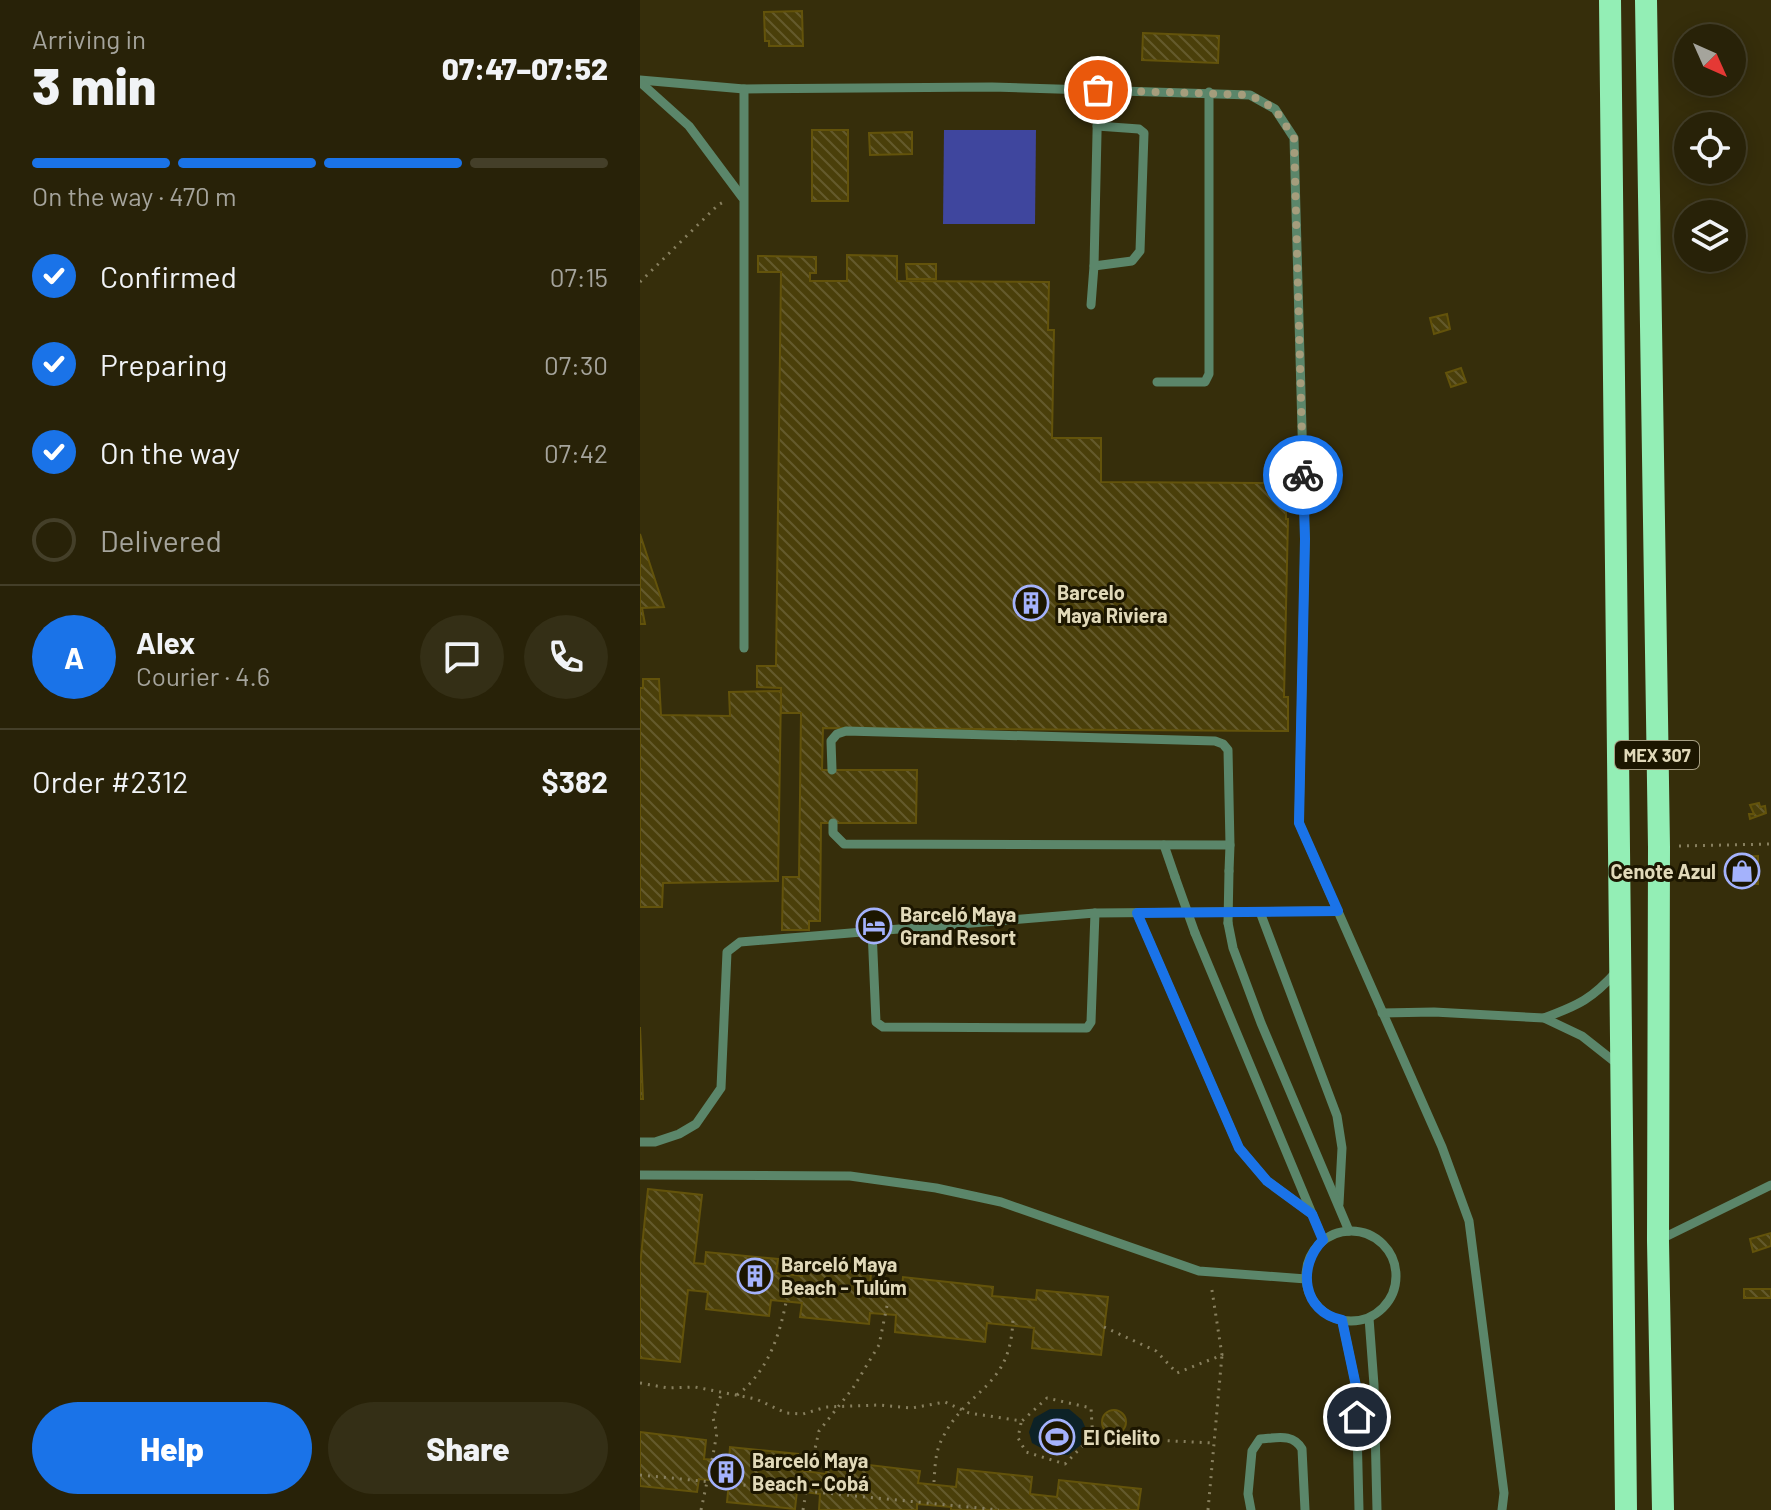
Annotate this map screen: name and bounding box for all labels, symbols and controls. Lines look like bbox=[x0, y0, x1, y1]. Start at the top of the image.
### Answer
text: Arriving in bbox=[32, 23, 146, 54]
north arrow bbox=[1674, 24, 1746, 96]
map controls bbox=[1674, 24, 1746, 272]
text: 07:47–07:52 bbox=[442, 50, 608, 86]
text: 3 min bbox=[32, 53, 156, 115]
pin bbox=[1064, 56, 1132, 124]
icon: bag bbox=[1076, 68, 1120, 112]
button: locate bbox=[1674, 112, 1746, 184]
text: On the way · 470 m bbox=[32, 180, 236, 211]
button: layers bbox=[1674, 200, 1746, 272]
icon: check bbox=[32, 254, 76, 298]
text: Confirmed bbox=[100, 258, 237, 294]
text: 07:15 bbox=[550, 261, 608, 292]
icon: check bbox=[32, 342, 76, 386]
text: Preparing bbox=[100, 346, 227, 382]
text: 07:30 bbox=[544, 349, 608, 380]
icon: check bbox=[32, 430, 76, 474]
text: On the way bbox=[100, 434, 240, 470]
courier bbox=[1263, 435, 1343, 515]
text: 07:42 bbox=[544, 437, 608, 468]
icon: bike bbox=[1281, 453, 1325, 497]
text: Delivered bbox=[100, 522, 222, 558]
place label: Barcelo Maya Riviera bbox=[1057, 580, 1168, 627]
building icon: Barcelo Maya Riviera bbox=[1012, 584, 1050, 622]
button: chat bbox=[420, 615, 504, 699]
button: phone bbox=[524, 615, 608, 699]
text: Alex bbox=[136, 624, 195, 660]
text: A bbox=[64, 639, 84, 675]
text: Courier · 4.6 bbox=[136, 660, 270, 691]
road number: MEX 307 bbox=[1615, 741, 1699, 769]
text: Order #2312 bbox=[32, 763, 188, 799]
text: $382 bbox=[542, 763, 608, 799]
shop icon: Cenote Azul bbox=[1723, 852, 1761, 890]
place label: Cenote Azul bbox=[1610, 859, 1716, 883]
place label: Barceló Maya Grand Resort bbox=[900, 902, 1016, 949]
hotel icon: Barceló Maya Grand Resort bbox=[855, 907, 893, 945]
place label: Barceló Maya Beach - Tulúm bbox=[781, 1252, 907, 1299]
building icon: Barceló Maya Beach - Tulúm bbox=[736, 1257, 774, 1295]
pin bbox=[1323, 1383, 1391, 1451]
icon: home bbox=[1335, 1395, 1379, 1439]
button: Help bbox=[32, 1402, 312, 1494]
button: Share bbox=[328, 1402, 608, 1494]
sports icon: El Cielito bbox=[1038, 1418, 1076, 1456]
place label: El Cielito bbox=[1083, 1425, 1160, 1449]
place label: Barceló Maya Beach - Cobá bbox=[752, 1448, 869, 1495]
building icon: Barceló Maya Beach - Cobá bbox=[707, 1453, 745, 1491]

